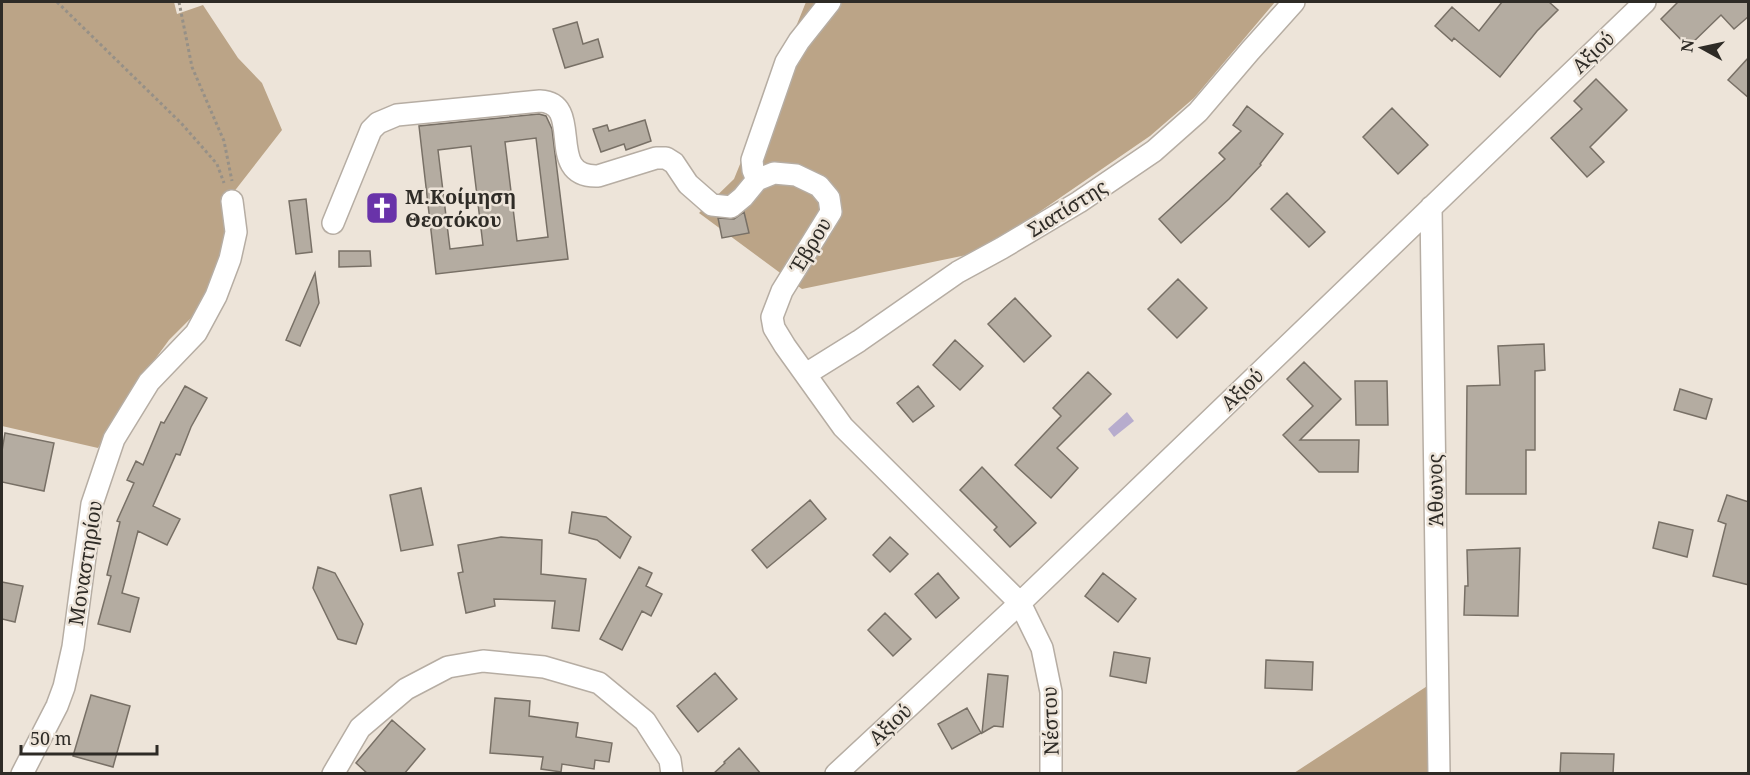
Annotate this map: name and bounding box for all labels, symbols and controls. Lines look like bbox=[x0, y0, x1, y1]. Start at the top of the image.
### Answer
north arrow bbox=[1672, 18, 1732, 78]
street label: Αξιού bbox=[1566, 25, 1620, 79]
text: N bbox=[1675, 38, 1699, 54]
street label: Σιατίστης bbox=[1022, 173, 1112, 243]
place label: Μ.Κοίμηση Θεοτόκου bbox=[405, 183, 516, 233]
church icon: Μ.Κοίμηση Θεοτόκου bbox=[364, 190, 400, 226]
street label: Έβρου bbox=[782, 212, 837, 279]
street label: Αξιού bbox=[1215, 362, 1269, 416]
street label: Άθωνος bbox=[1421, 453, 1449, 527]
street label: Μοναστηρίου bbox=[62, 499, 108, 627]
street label: Νέστου bbox=[1035, 686, 1065, 756]
street label: Αξιού bbox=[863, 697, 917, 751]
scale bar bbox=[21, 718, 158, 756]
text: 50 m bbox=[30, 726, 72, 750]

